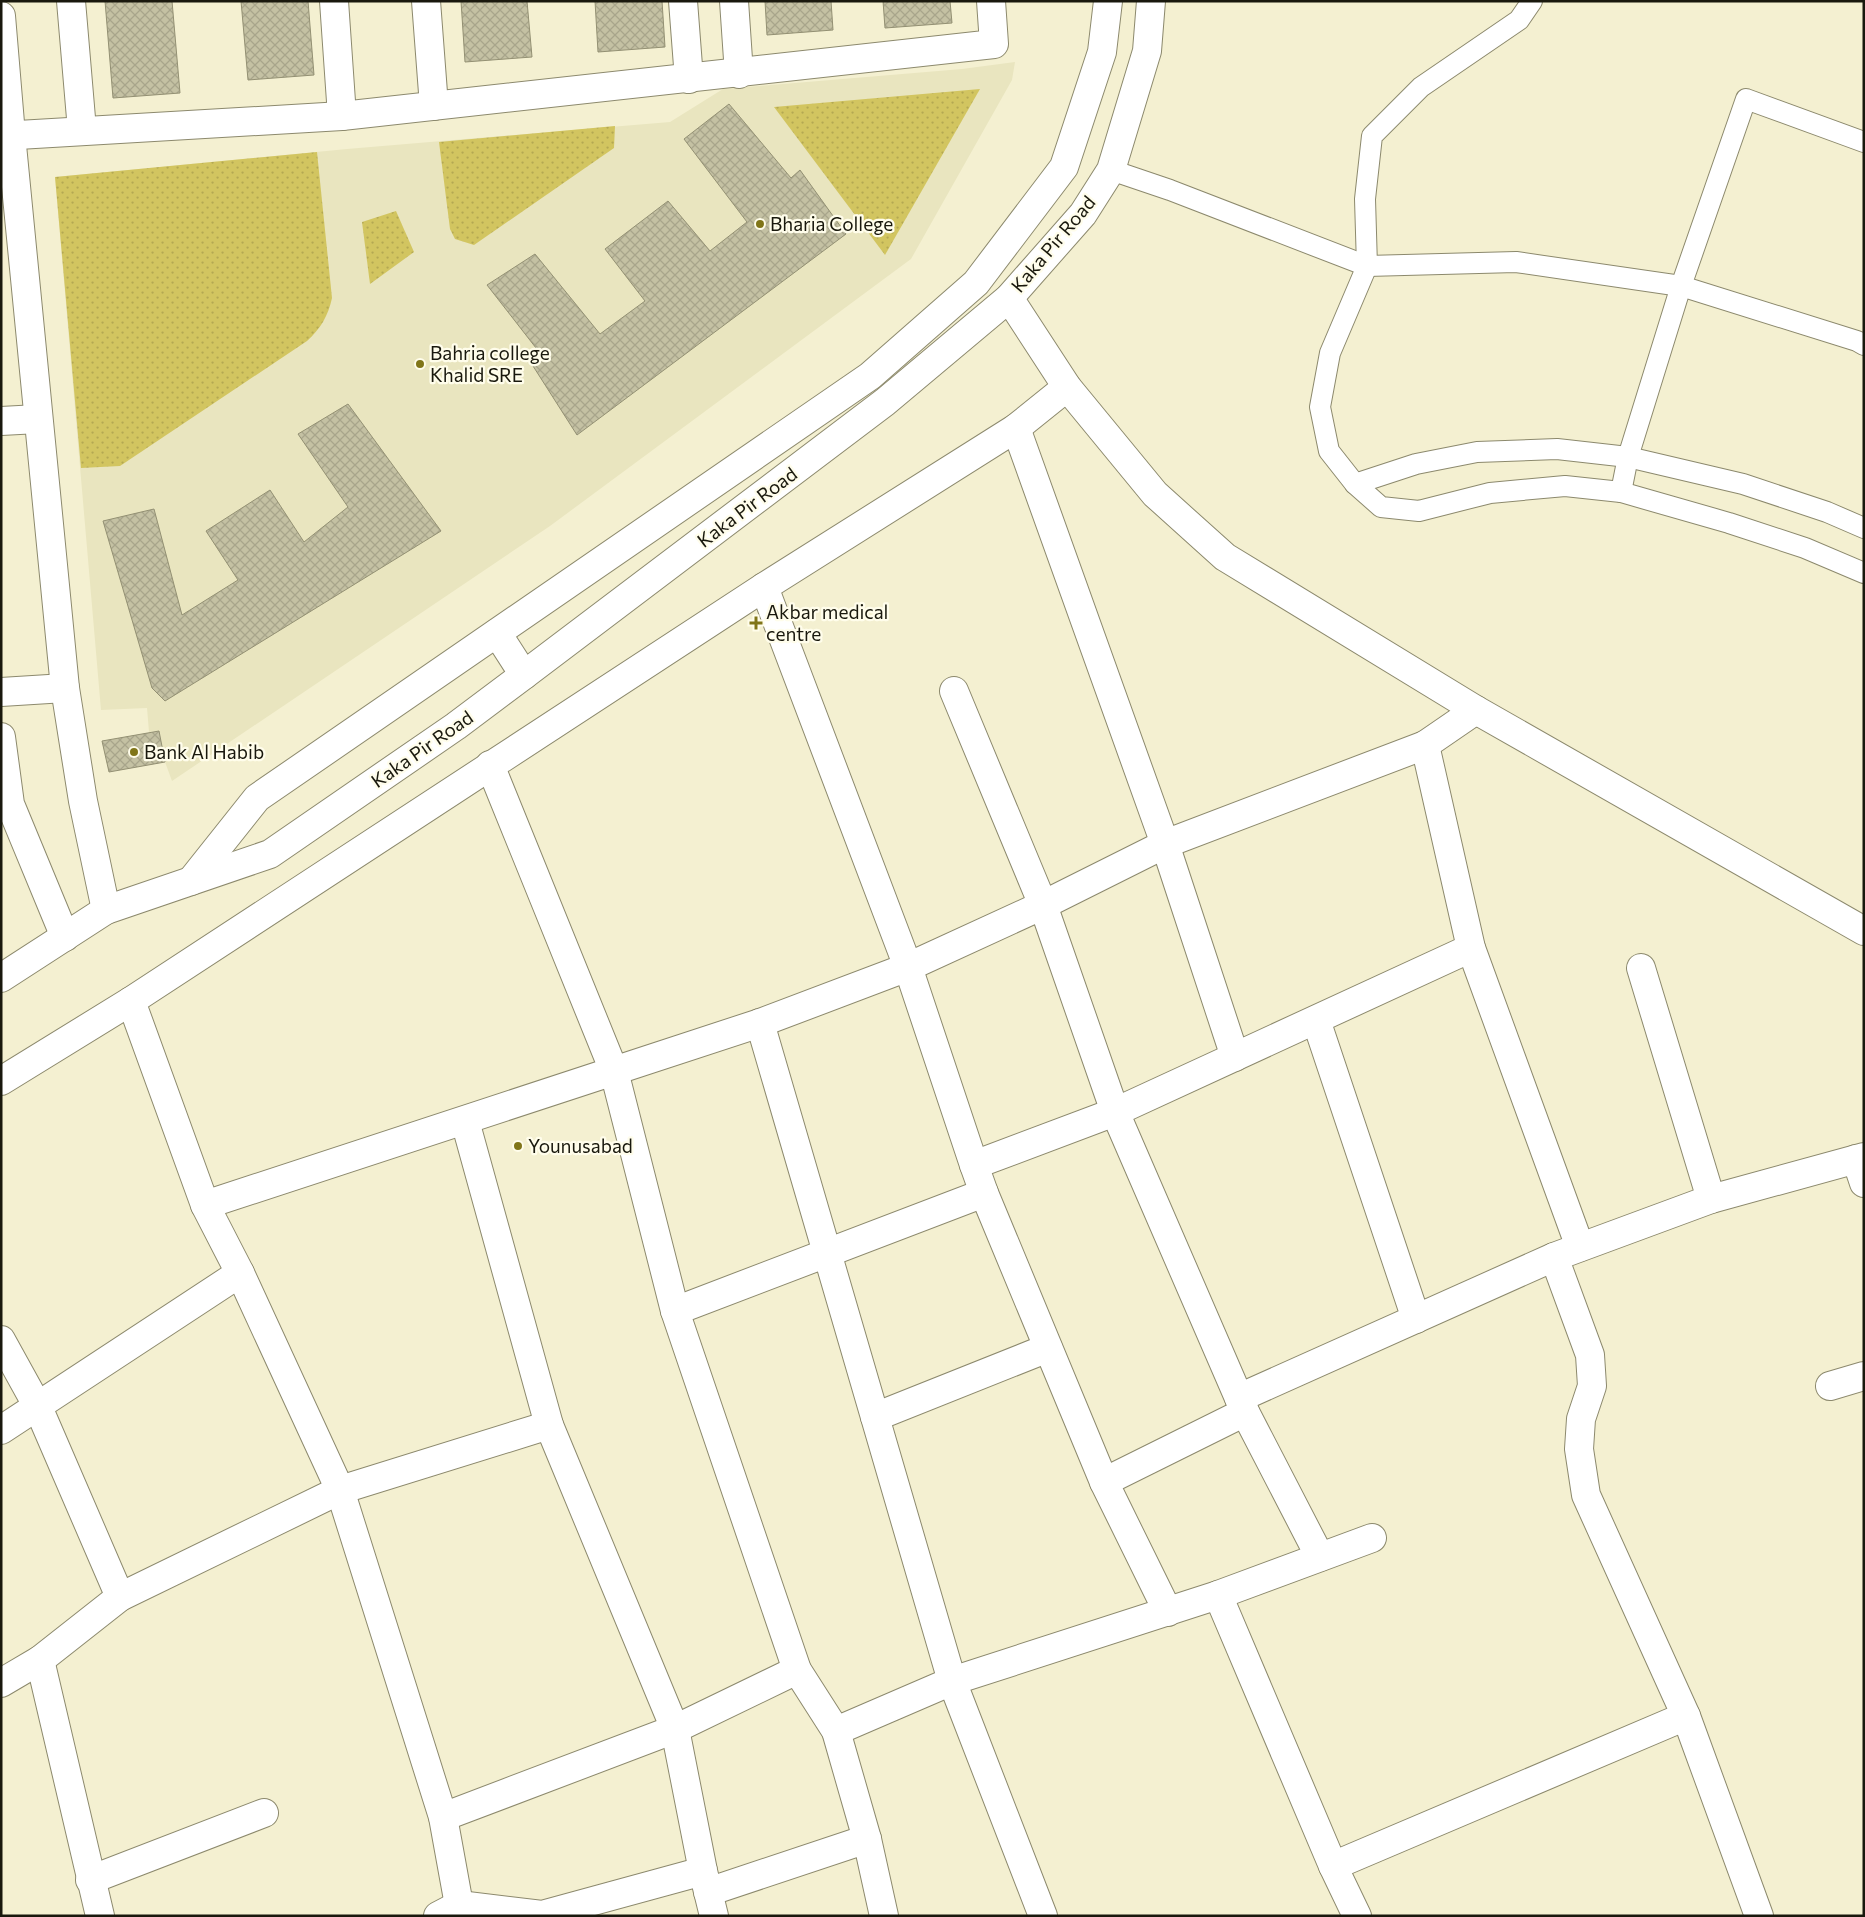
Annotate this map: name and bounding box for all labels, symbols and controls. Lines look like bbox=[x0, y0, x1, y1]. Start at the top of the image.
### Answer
street label: Kaka Pir Road bbox=[1006, 191, 1100, 297]
place label: Bharia College bbox=[770, 212, 893, 235]
marker: Bharia College bbox=[754, 218, 766, 230]
place label: Bahria college Khalid SRE bbox=[430, 341, 550, 386]
marker: Bahria college Khalid SRE bbox=[414, 358, 426, 370]
street label: Kaka Pir Road bbox=[692, 462, 801, 552]
place label: Akbar medical centre bbox=[766, 600, 888, 645]
marker: Akbar medical centre bbox=[750, 617, 762, 629]
street label: Kaka Pir Road bbox=[366, 705, 477, 792]
place label: Bank Al Habib bbox=[144, 740, 264, 763]
marker: Bank Al Habib bbox=[128, 746, 140, 758]
place label: Younusabad bbox=[528, 1134, 633, 1157]
marker: Younusabad bbox=[512, 1140, 524, 1152]

